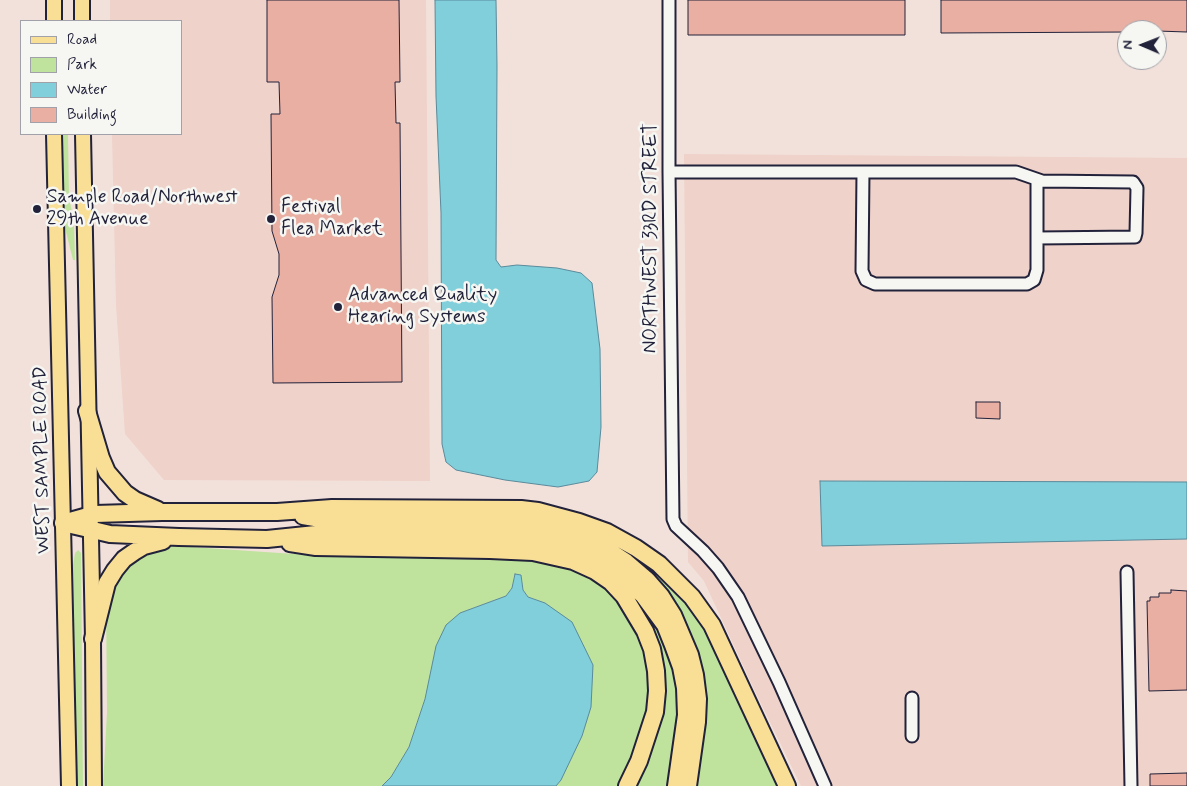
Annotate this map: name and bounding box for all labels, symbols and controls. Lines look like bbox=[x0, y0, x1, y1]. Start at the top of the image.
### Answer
legend bbox=[20, 20, 182, 135]
north arrow bbox=[1117, 20, 1167, 70]
text: Road bbox=[67, 30, 97, 50]
text: N bbox=[1119, 40, 1137, 50]
text: Park bbox=[67, 55, 97, 75]
text: Water bbox=[67, 80, 107, 100]
text: Building bbox=[67, 105, 117, 125]
street label: NORTHWEST 33RD STREET bbox=[641, 123, 663, 353]
place label: Sample Road/Northwest 29th Avenue bbox=[47, 187, 238, 231]
place label: Festival Flea Market bbox=[281, 197, 383, 241]
marker: Sample Road/Northwest 29th Avenue bbox=[31, 203, 43, 215]
marker: Festival Flea Market bbox=[265, 213, 277, 225]
place label: Advanced Quality Hearing Systems bbox=[348, 285, 497, 329]
marker: Advanced Quality Hearing Systems bbox=[332, 301, 344, 313]
street label: WEST SAMPLE ROAD bbox=[30, 366, 56, 554]

